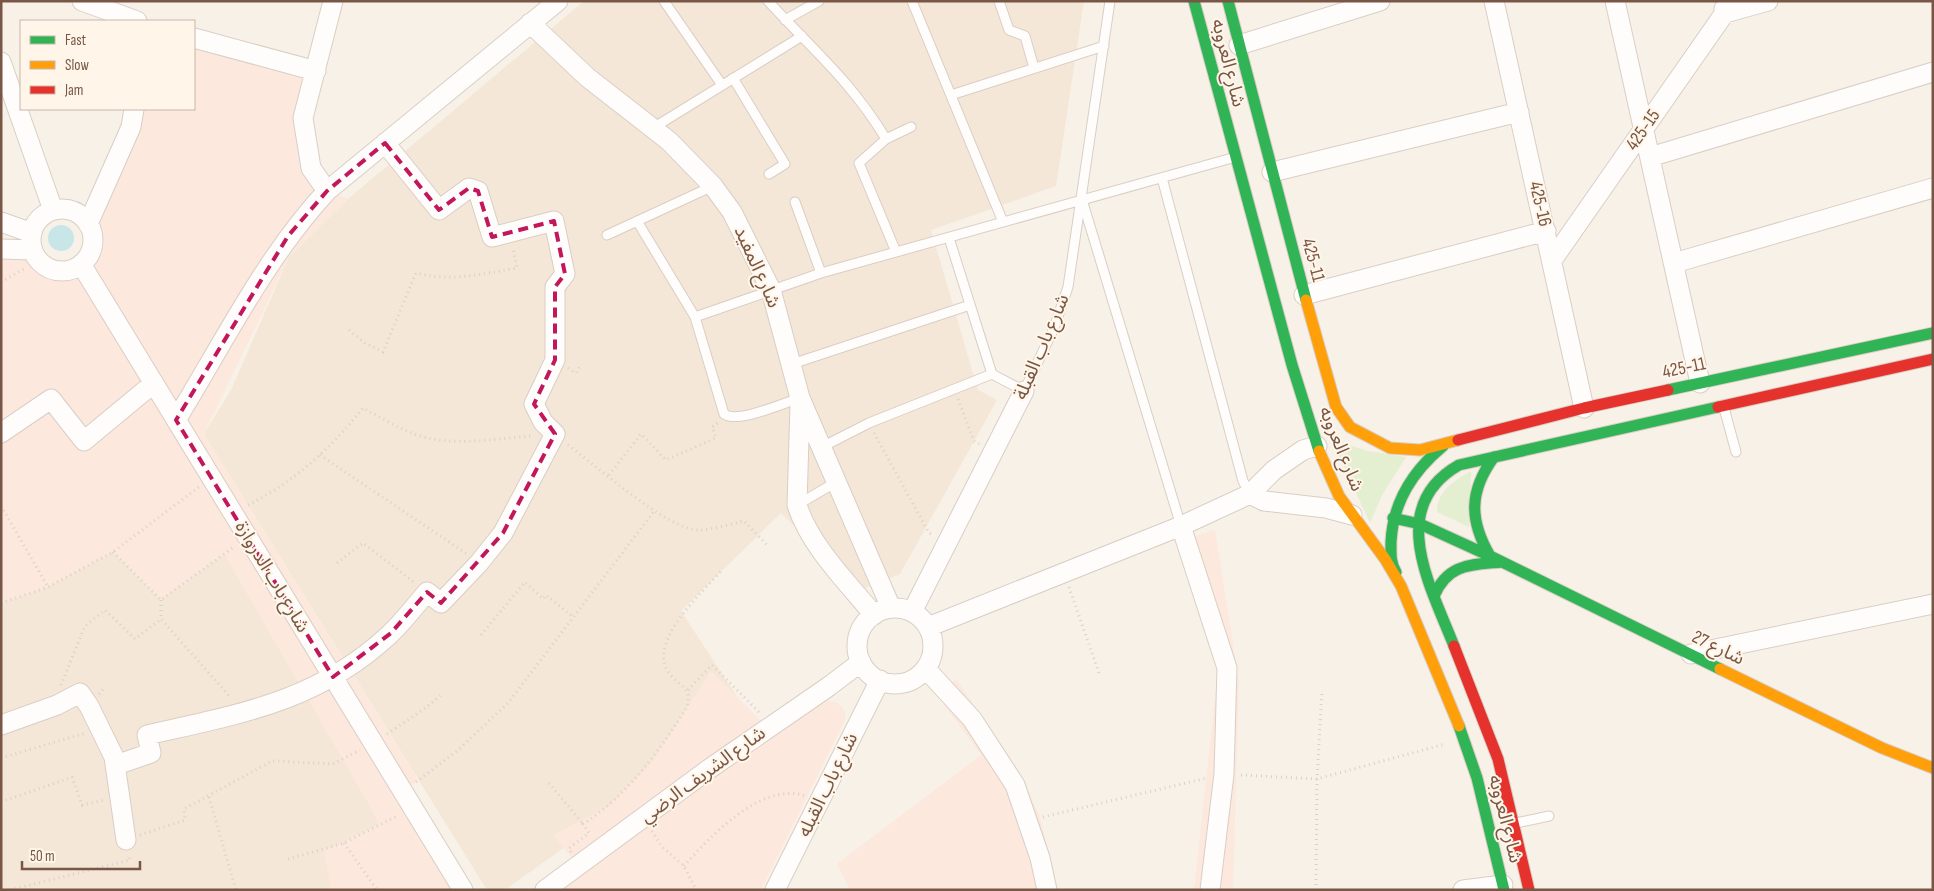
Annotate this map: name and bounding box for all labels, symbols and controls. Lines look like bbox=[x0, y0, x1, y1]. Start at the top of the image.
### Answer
street label: شارع العروبه bbox=[1205, 17, 1250, 110]
legend bbox=[20, 20, 195, 110]
text: Fast bbox=[65, 31, 87, 50]
text: Slow bbox=[65, 56, 89, 75]
text: Jam bbox=[64, 81, 83, 100]
street label: 425-15 bbox=[1621, 105, 1665, 155]
street label: 425-16 bbox=[1524, 179, 1556, 229]
street label: شارع المفيد bbox=[728, 223, 785, 312]
street label: 425-11 bbox=[1296, 236, 1330, 284]
street label: شارع باب القبلة bbox=[1009, 291, 1076, 404]
street label: 425-11 bbox=[1660, 352, 1708, 384]
street label: شارع العروبه bbox=[1313, 403, 1368, 495]
street label: شارع باب الدروازة bbox=[229, 517, 314, 637]
street label: شارع 27 bbox=[1688, 625, 1748, 671]
street label: شارع الشريف الرضي bbox=[636, 722, 772, 830]
street label: شارع باب القبله bbox=[793, 729, 864, 841]
street label: شارع العروبه bbox=[1482, 773, 1527, 866]
scale bar bbox=[22, 838, 140, 870]
text: 50 m bbox=[30, 847, 55, 866]

